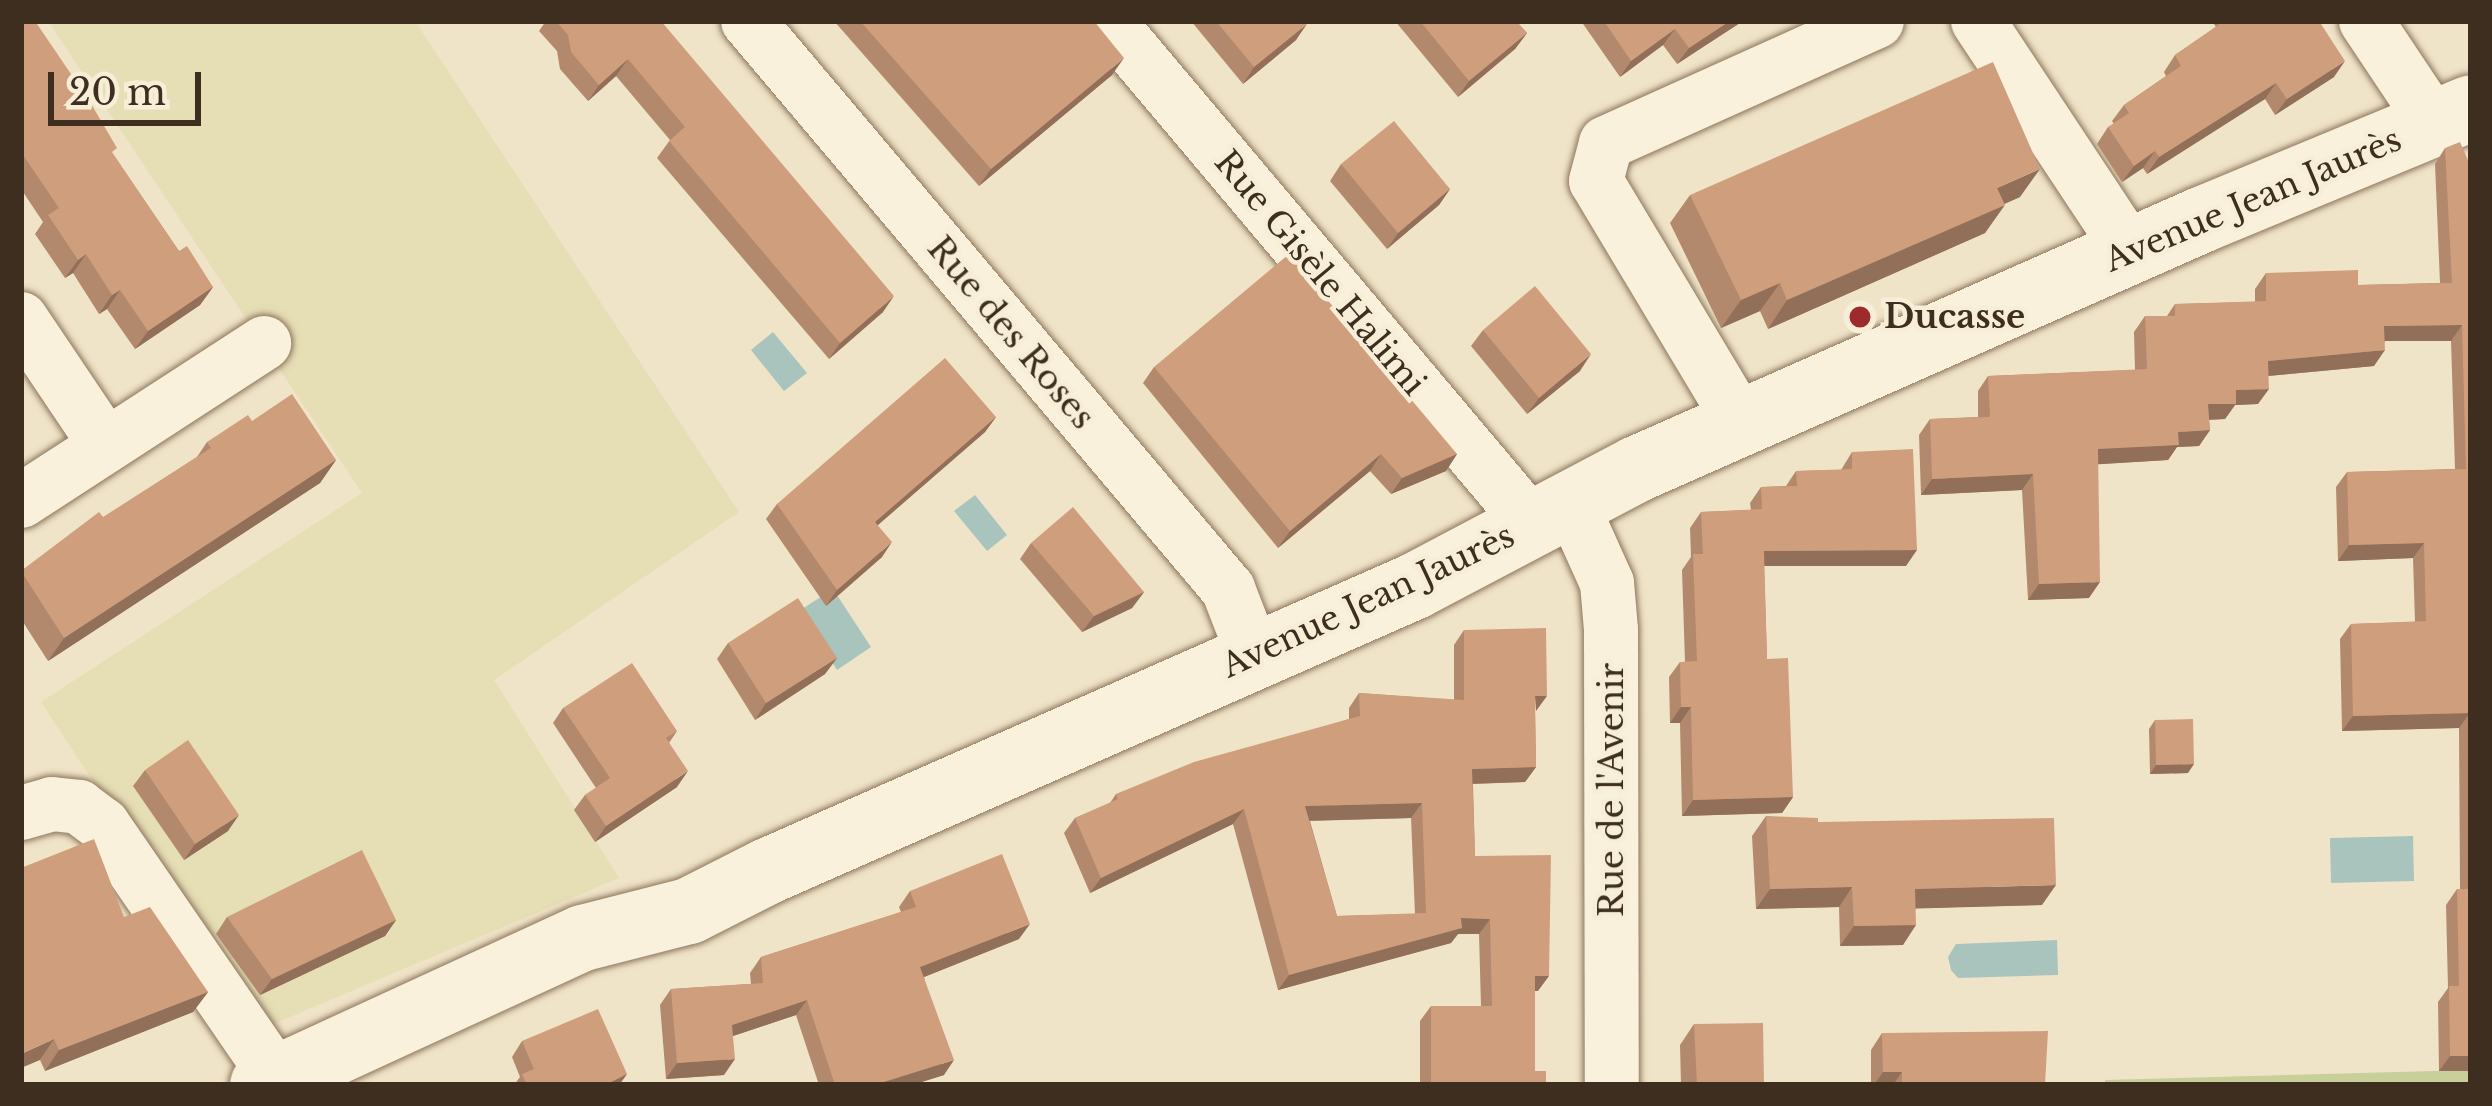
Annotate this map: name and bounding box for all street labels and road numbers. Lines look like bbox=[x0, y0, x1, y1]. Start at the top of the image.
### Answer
street label: Avenue Jean Jaurès bbox=[2099, 120, 2407, 280]
street label: Rue Gisèle Halimi bbox=[1206, 143, 1434, 403]
street label: Rue des Roses bbox=[919, 229, 1103, 437]
street label: Avenue Jean Jaurès bbox=[1215, 516, 1521, 686]
street label: Rue de l'Avenir bbox=[1592, 663, 1632, 917]

